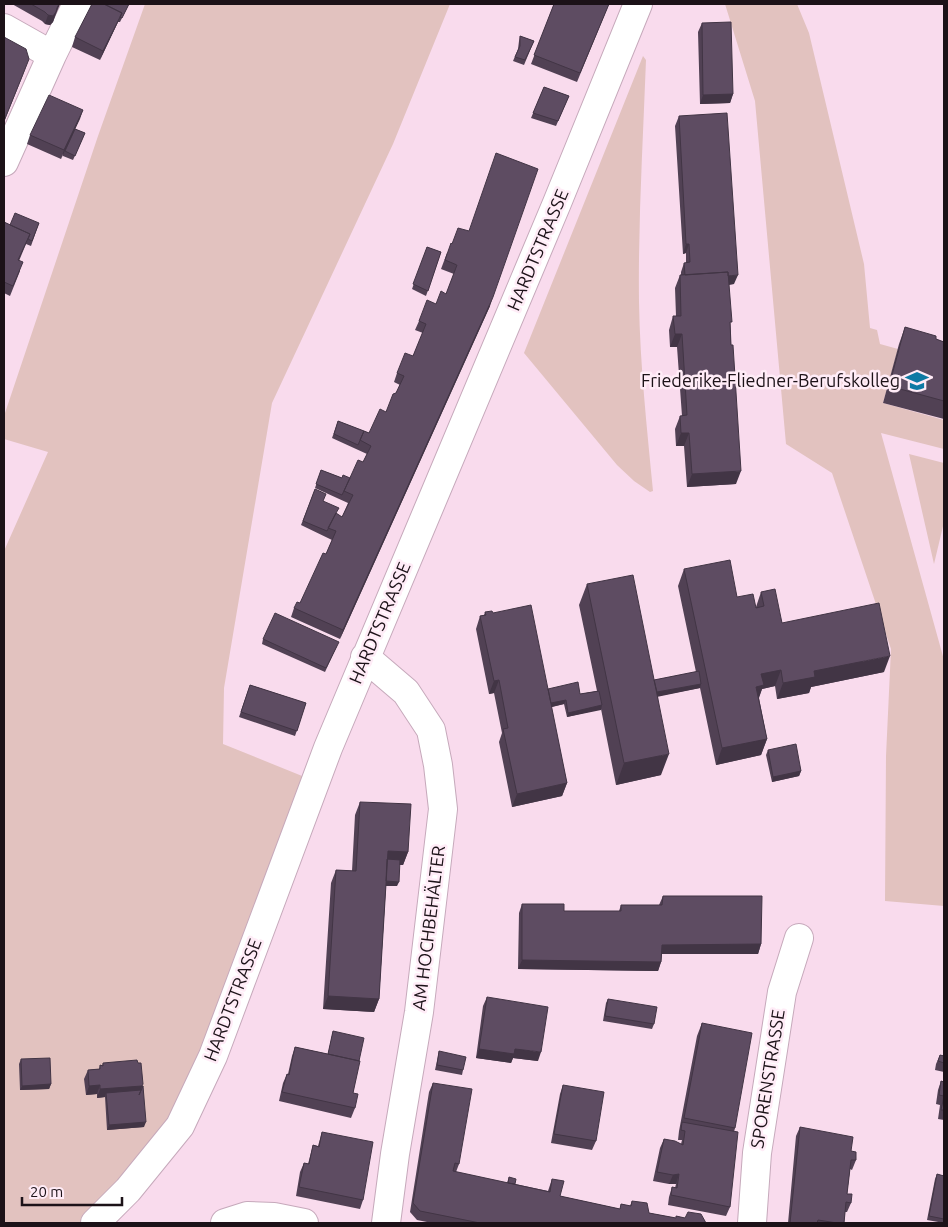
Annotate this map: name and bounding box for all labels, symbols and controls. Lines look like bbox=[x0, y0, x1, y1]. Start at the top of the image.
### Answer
street label: HARDTSTRASSE bbox=[502, 186, 572, 313]
school or university icon: Friederike-Fliedner-Berufskolleg bbox=[904, 368, 930, 394]
place label: Friederike-Fliedner-Berufskolleg bbox=[641, 370, 900, 390]
street label: HARDTSTRASSE bbox=[344, 559, 414, 686]
street label: AM HOCHBEHÄLTER bbox=[408, 844, 448, 1012]
street label: HARDTSTRASSE bbox=[199, 935, 265, 1064]
street label: SPORENSTRASSE bbox=[746, 1008, 788, 1150]
scale bar bbox=[22, 1174, 122, 1206]
text: 20 m bbox=[30, 1183, 63, 1200]

